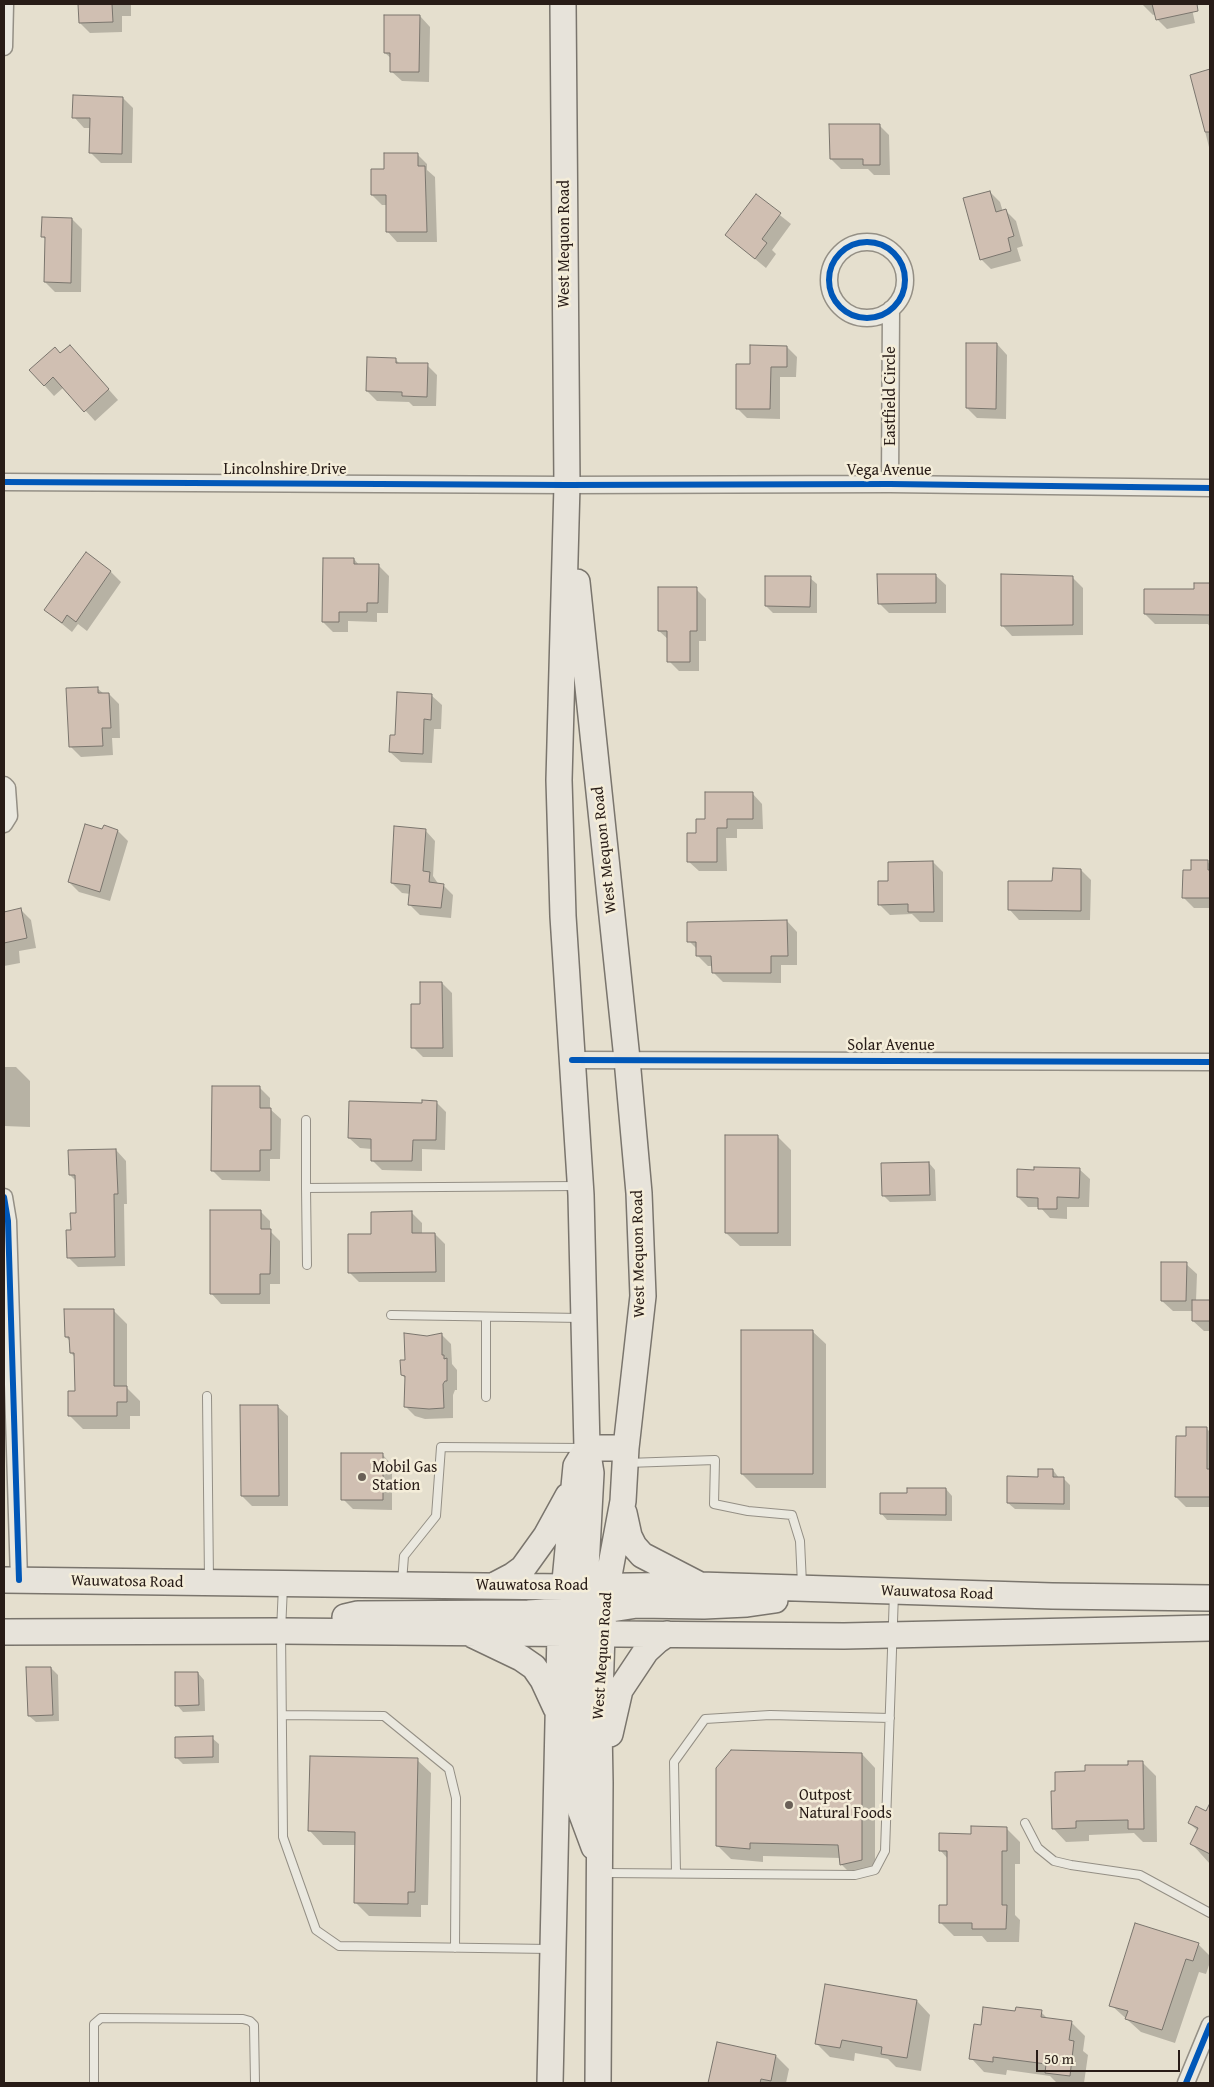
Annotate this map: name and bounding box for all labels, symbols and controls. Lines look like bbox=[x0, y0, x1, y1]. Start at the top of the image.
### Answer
street label: West Mequon Road bbox=[555, 180, 575, 308]
street label: Eastfield Circle bbox=[881, 346, 901, 446]
street label: Lincolnshire Drive bbox=[223, 460, 347, 480]
street label: Vega Avenue bbox=[846, 461, 932, 481]
street label: West Mequon Road bbox=[589, 785, 621, 915]
street label: Solar Avenue bbox=[847, 1036, 935, 1056]
street label: West Mequon Road bbox=[628, 1190, 650, 1318]
place label: Mobil Gas Station bbox=[372, 1458, 437, 1496]
marker: Mobil Gas Station bbox=[356, 1471, 368, 1483]
street label: Wauwatosa Road bbox=[71, 1571, 183, 1593]
street label: Wauwatosa Road bbox=[476, 1576, 588, 1596]
street label: Wauwatosa Road bbox=[880, 1581, 994, 1605]
street label: West Mequon Road bbox=[589, 1592, 617, 1720]
place label: Outpost Natural Foods bbox=[799, 1786, 892, 1824]
marker: Outpost Natural Foods bbox=[783, 1799, 795, 1811]
scale bar bbox=[1039, 2040, 1183, 2072]
text: 50 m bbox=[1044, 2048, 1074, 2069]

